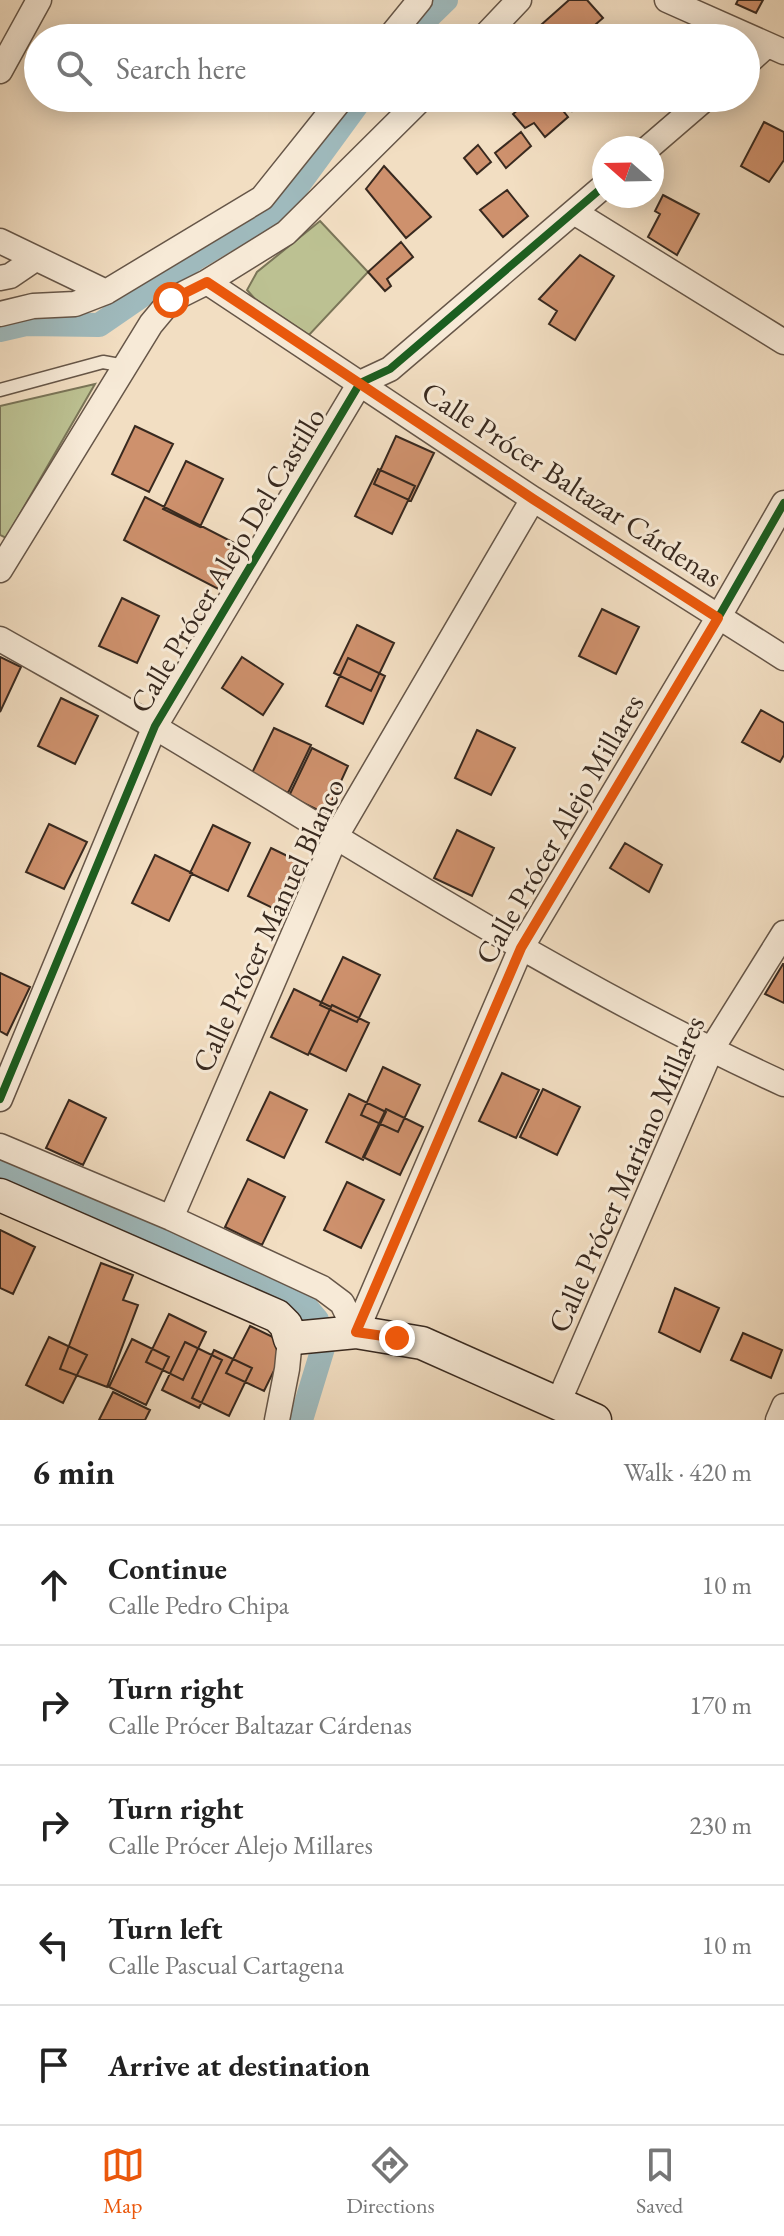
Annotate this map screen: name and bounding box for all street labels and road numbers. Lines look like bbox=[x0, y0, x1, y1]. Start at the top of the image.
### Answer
street label: Calle Prócer Baltazar Cárdenas bbox=[414, 372, 730, 596]
street label: Calle Prócer Alejo Del Castillo bbox=[120, 400, 334, 720]
street label: Calle Prócer Alejo Millares bbox=[466, 687, 652, 971]
street label: Calle Prócer Manuel Blanco bbox=[183, 772, 353, 1078]
street label: Calle Prócer Mariano Millares bbox=[538, 1010, 714, 1338]

